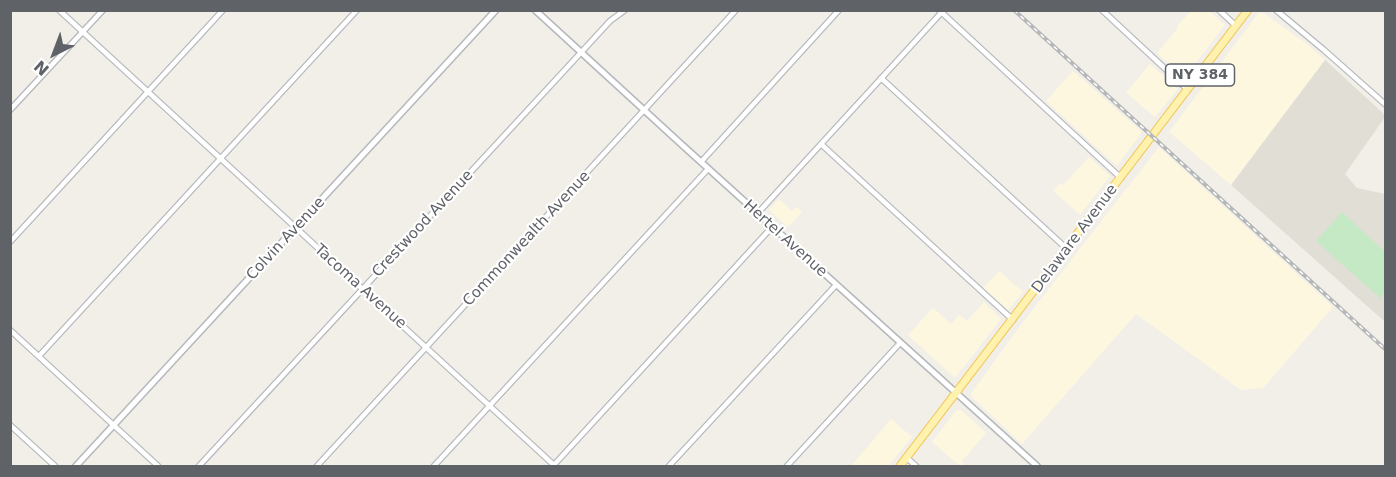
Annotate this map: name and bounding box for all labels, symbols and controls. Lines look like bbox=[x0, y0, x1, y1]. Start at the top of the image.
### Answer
north arrow bbox=[24, 24, 84, 84]
text: N bbox=[30, 56, 53, 79]
road number: NY 384 bbox=[1166, 64, 1234, 86]
street label: Crestwood Avenue bbox=[369, 167, 477, 281]
street label: Commonwealth Avenue bbox=[460, 168, 594, 310]
street label: Delaware Avenue bbox=[1028, 181, 1122, 297]
street label: Colvin Avenue bbox=[243, 194, 329, 284]
street label: Hertel Avenue bbox=[739, 197, 831, 281]
street label: Tacoma Avenue bbox=[310, 241, 410, 333]

